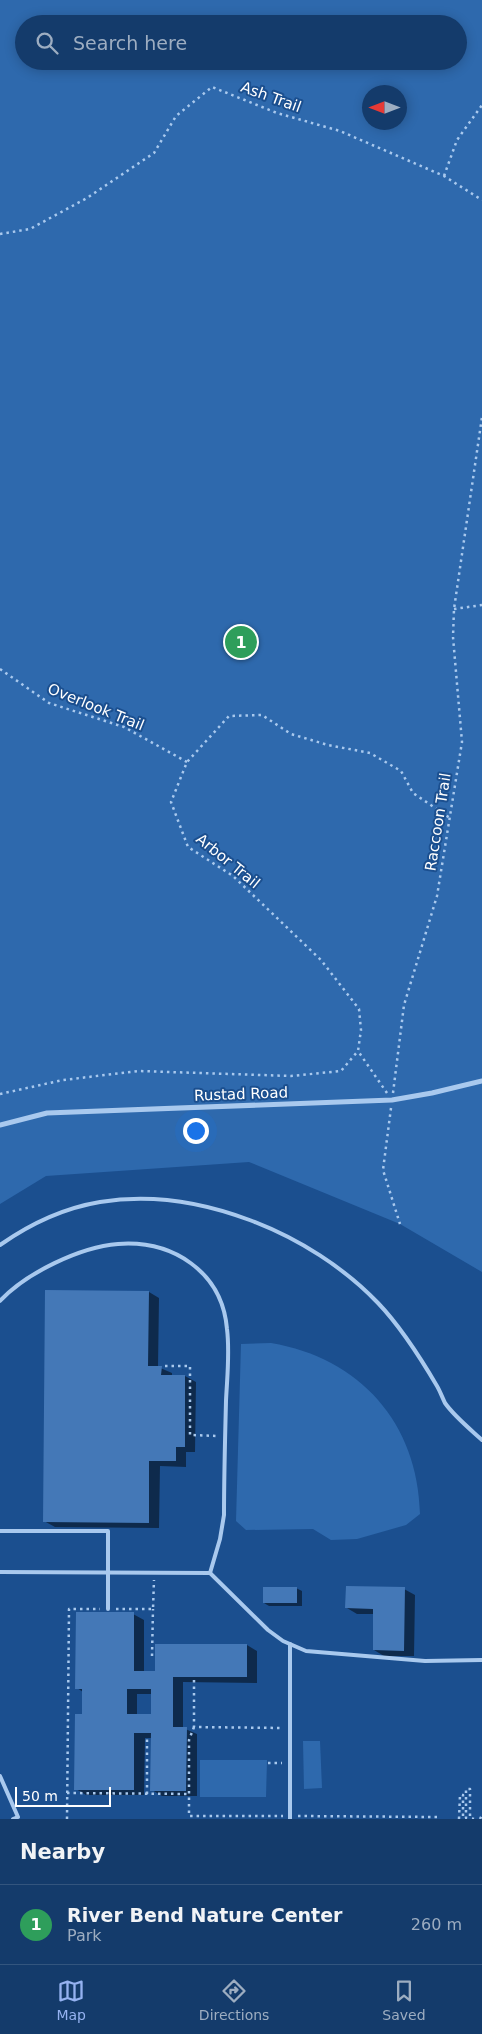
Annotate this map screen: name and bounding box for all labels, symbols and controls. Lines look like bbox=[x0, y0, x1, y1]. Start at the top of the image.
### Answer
search box bbox=[15, 15, 467, 70]
icon: search bbox=[33, 29, 61, 57]
text: Search here bbox=[73, 32, 187, 54]
street label: Ash Trail bbox=[238, 78, 304, 116]
north arrow bbox=[362, 85, 407, 130]
pin: 1 bbox=[225, 623, 257, 661]
street label: Overlook Trail bbox=[45, 679, 147, 735]
street label: Raccoon Trail bbox=[421, 772, 455, 872]
street label: Arbor Trail bbox=[193, 830, 263, 892]
street label: Rustad Road bbox=[194, 1083, 288, 1105]
your location bbox=[183, 1118, 209, 1144]
scale bar bbox=[15, 1784, 111, 1807]
text: 50 m bbox=[22, 1788, 58, 1804]
text: Nearby bbox=[20, 1840, 105, 1864]
text: River Bend Nature Center bbox=[67, 1904, 342, 1926]
text: 1 bbox=[30, 1915, 42, 1934]
text: 260 m bbox=[411, 1915, 462, 1934]
text: Park bbox=[67, 1926, 102, 1945]
tab: Map bbox=[56, 1977, 86, 2023]
tab: Directions bbox=[199, 1977, 269, 2023]
tab: Saved bbox=[382, 1977, 426, 2023]

